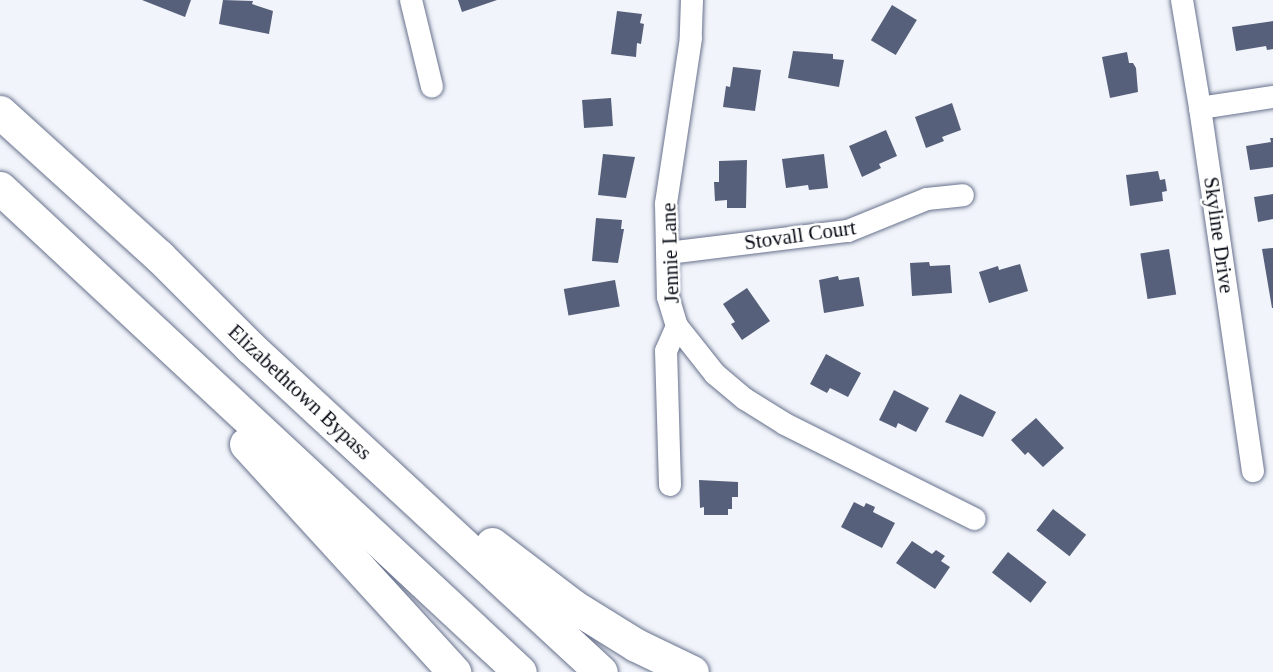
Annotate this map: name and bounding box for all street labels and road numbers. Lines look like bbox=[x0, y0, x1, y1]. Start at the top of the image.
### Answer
street label: Skyline Drive bbox=[1198, 175, 1240, 295]
street label: Jennie Lane bbox=[656, 202, 684, 304]
street label: Stovall Court bbox=[743, 215, 857, 255]
street label: Elizabethtown Bypass bbox=[223, 319, 377, 465]

